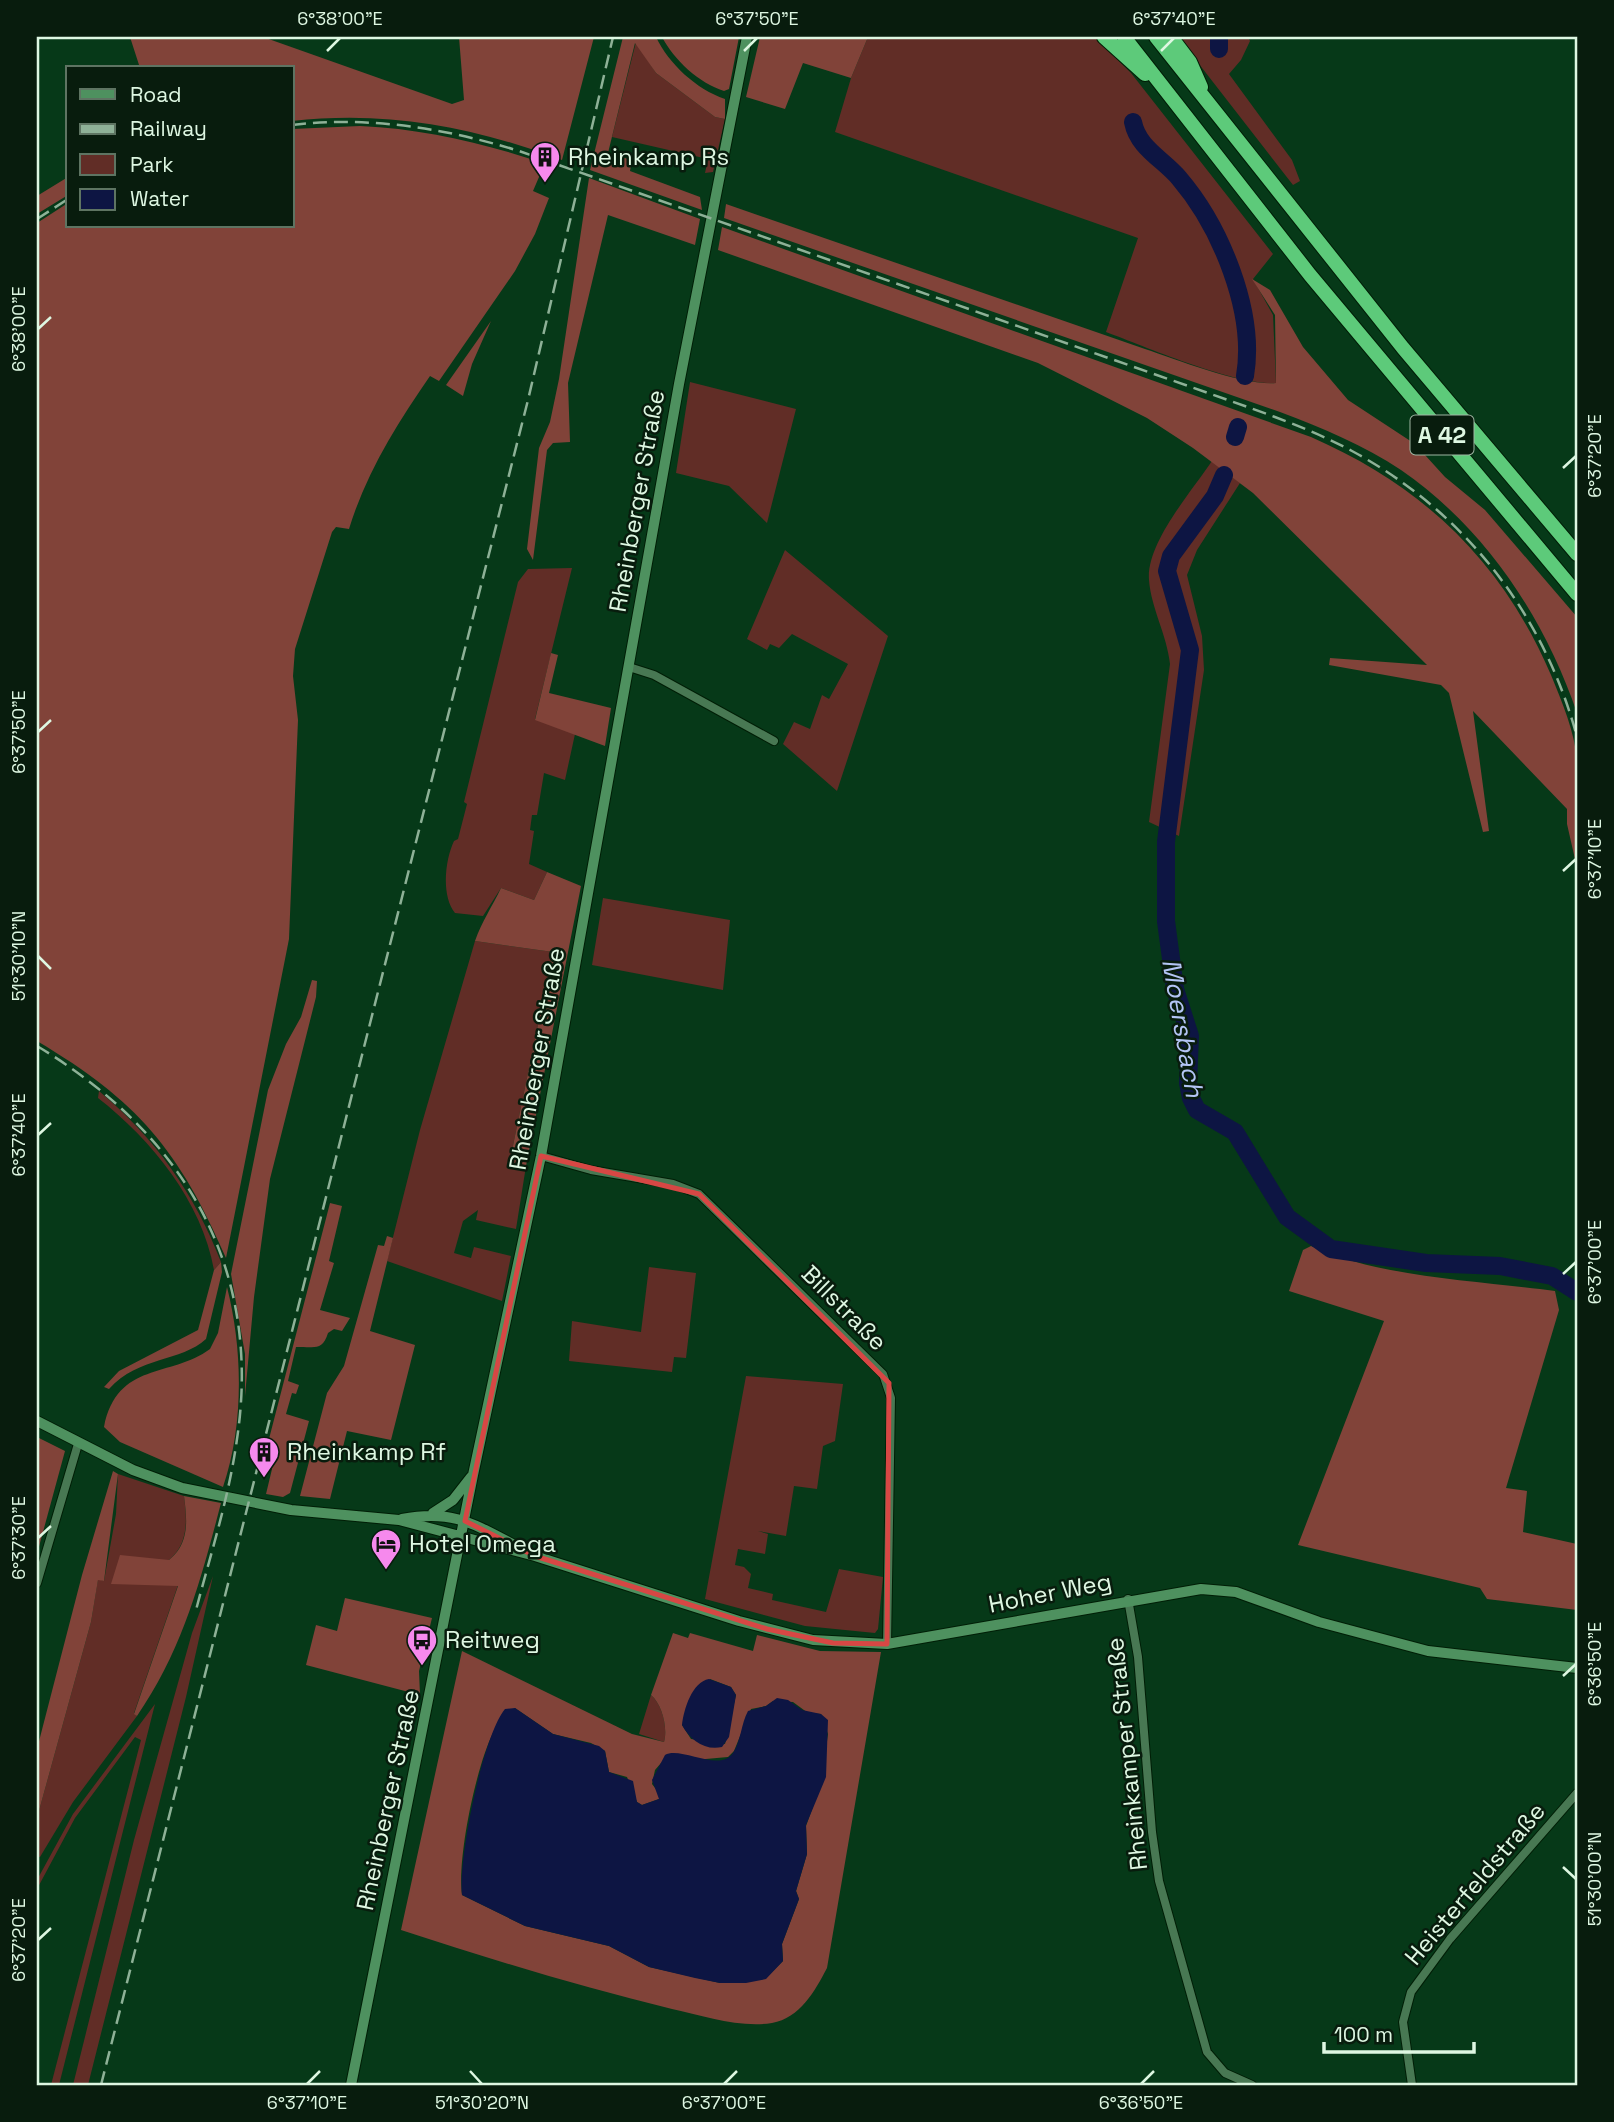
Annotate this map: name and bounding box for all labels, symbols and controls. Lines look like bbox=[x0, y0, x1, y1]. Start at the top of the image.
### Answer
text: 6°38'00"E bbox=[297, 7, 383, 30]
text: 6°37'50"E bbox=[715, 7, 799, 30]
text: 6°37'40"E bbox=[1132, 7, 1216, 30]
legend bbox=[66, 66, 294, 228]
text: Road bbox=[130, 81, 182, 108]
text: Railway bbox=[130, 115, 207, 142]
building icon: Rheinkamp Rs bbox=[528, 140, 562, 184]
place label: Rheinkamp Rs bbox=[568, 141, 729, 172]
text: Park bbox=[130, 151, 174, 178]
text: Water bbox=[130, 185, 189, 212]
text: 6°38'00"E bbox=[7, 286, 30, 372]
street label: Rheinberger Straße bbox=[602, 387, 671, 615]
text: 6°37'20"E bbox=[1583, 414, 1606, 498]
road number: A 42 bbox=[1410, 416, 1474, 454]
text: 6°37'50"E bbox=[7, 690, 30, 774]
text: 6°37'10"E bbox=[1583, 819, 1606, 899]
text: 51°30'10"N bbox=[7, 911, 30, 1001]
street label: Rheinberger Straße bbox=[502, 945, 571, 1173]
water label: Moersbach bbox=[1154, 956, 1212, 1101]
text: 6°37'40"E bbox=[7, 1093, 30, 1177]
text: 6°37'00"E bbox=[1583, 1220, 1606, 1304]
street label: Billstraße bbox=[795, 1258, 894, 1357]
building icon: Rheinkamp Rf bbox=[247, 1435, 281, 1479]
place label: Rheinkamp Rf bbox=[287, 1436, 446, 1467]
text: 6°37'30"E bbox=[7, 1496, 30, 1580]
hotel icon: Hotel Omega bbox=[369, 1527, 403, 1571]
place label: Hotel Omega bbox=[409, 1528, 556, 1559]
street label: Hoher Weg bbox=[986, 1565, 1114, 1620]
text: 6°36'50"E bbox=[1583, 1622, 1606, 1706]
bus stop icon: Reitweg bbox=[405, 1623, 439, 1667]
place label: Reitweg bbox=[445, 1624, 540, 1655]
street label: Rheinkamper Straße bbox=[1099, 1636, 1154, 1872]
street label: Rheinberger Straße bbox=[349, 1687, 426, 1913]
street label: Heisterfeldstraße bbox=[1398, 1796, 1552, 1971]
text: 51°30'00"N bbox=[1583, 1832, 1606, 1926]
text: 6°37'20"E bbox=[7, 1898, 30, 1982]
scale bar bbox=[1324, 2010, 1474, 2054]
text: 100 m bbox=[1334, 2021, 1393, 2048]
text: 6°37'10"E bbox=[267, 2091, 347, 2114]
text: 51°30'20"N bbox=[435, 2091, 529, 2114]
text: 6°37'00"E bbox=[682, 2091, 766, 2114]
text: 6°36'50"E bbox=[1099, 2091, 1183, 2114]

